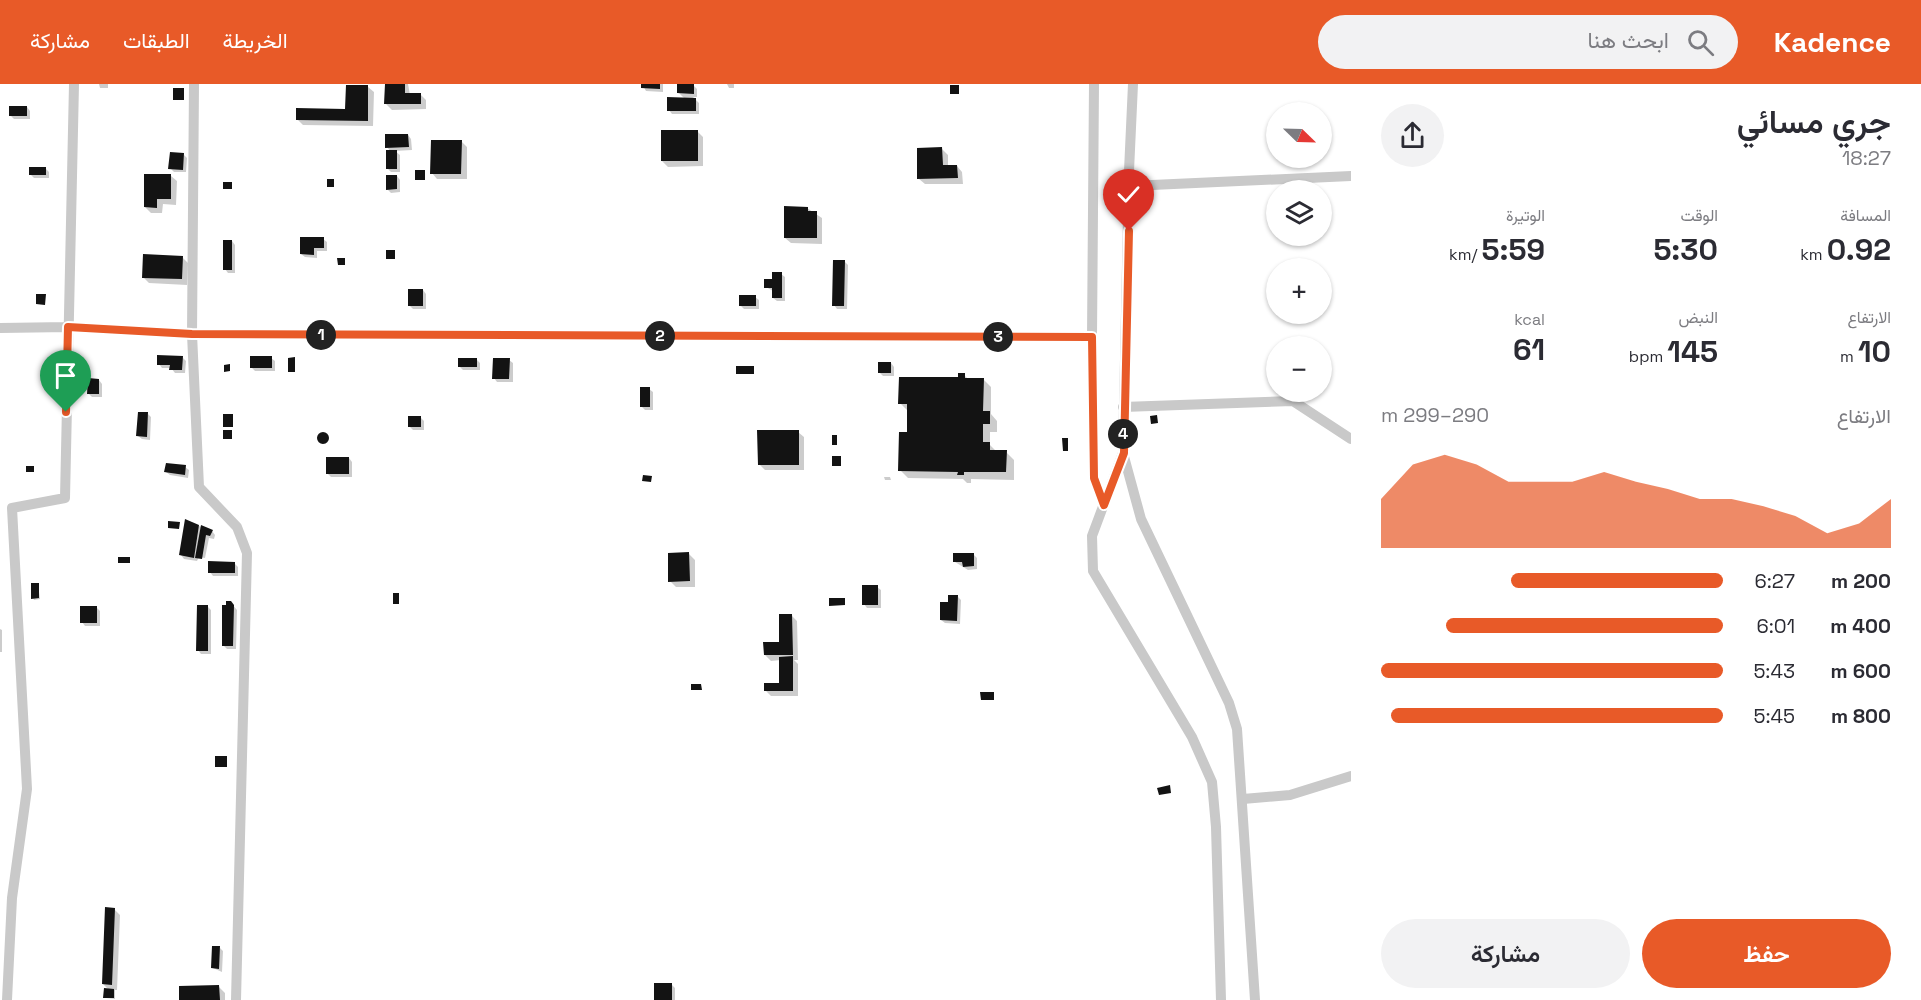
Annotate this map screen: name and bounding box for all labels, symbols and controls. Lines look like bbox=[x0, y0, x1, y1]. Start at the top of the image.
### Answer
search box bbox=[1318, 15, 1738, 69]
text: Kadence bbox=[1774, 24, 1891, 60]
text: ابحث هنا bbox=[1588, 26, 1669, 54]
icon: search bbox=[1684, 26, 1717, 59]
text: مشاركة bbox=[30, 27, 90, 54]
text: الطبقات bbox=[123, 27, 190, 54]
text: الخريطة bbox=[223, 27, 288, 54]
text: جري مسائي bbox=[1737, 101, 1891, 143]
north arrow bbox=[1266, 102, 1332, 168]
map controls bbox=[1266, 102, 1332, 402]
button: share bbox=[1381, 104, 1444, 167]
text: 18:27 bbox=[1842, 145, 1891, 171]
pin bbox=[1103, 169, 1154, 231]
icon: check bbox=[1112, 178, 1145, 211]
button: layers bbox=[1266, 180, 1332, 246]
text: الوتيرة bbox=[1506, 205, 1545, 226]
text: الوقت bbox=[1680, 205, 1718, 226]
text: المسافة bbox=[1840, 205, 1891, 226]
text: 5:59 bbox=[1482, 230, 1545, 269]
text: 5:30 bbox=[1653, 230, 1718, 269]
text: 0.92 bbox=[1827, 230, 1891, 269]
text: /km bbox=[1449, 244, 1482, 265]
text: km bbox=[1800, 244, 1827, 265]
button: + bbox=[1266, 258, 1332, 324]
text: النبض bbox=[1678, 307, 1718, 328]
text: الارتفاع bbox=[1848, 307, 1891, 328]
text: kcal bbox=[1514, 309, 1545, 330]
pin: 1 bbox=[306, 320, 336, 350]
pin: 2 bbox=[645, 321, 675, 351]
pin: 3 bbox=[983, 322, 1013, 352]
text: 1 bbox=[317, 324, 325, 345]
text: 2 bbox=[655, 325, 665, 346]
text: 3 bbox=[993, 326, 1003, 347]
text: 61 bbox=[1513, 330, 1545, 369]
text: 145 bbox=[1667, 332, 1718, 371]
text: 10 bbox=[1858, 332, 1891, 371]
button: − bbox=[1266, 336, 1332, 402]
text: bpm bbox=[1629, 346, 1667, 367]
text: m bbox=[1840, 346, 1858, 367]
pin bbox=[40, 350, 91, 412]
icon: arrive bbox=[49, 359, 82, 392]
text: 290–299 m bbox=[1381, 402, 1489, 428]
text: الارتفاع bbox=[1837, 403, 1891, 429]
pin: 4 bbox=[1108, 419, 1138, 449]
text: 4 bbox=[1118, 423, 1128, 444]
text: 6:27 bbox=[1755, 568, 1795, 594]
text: 200 m bbox=[1831, 568, 1891, 594]
text: 6:01 bbox=[1757, 613, 1795, 639]
text: 400 m bbox=[1830, 613, 1891, 639]
text: 5:43 bbox=[1753, 658, 1795, 684]
text: 600 m bbox=[1831, 658, 1891, 684]
text: 5:45 bbox=[1753, 703, 1795, 729]
text: 800 m bbox=[1831, 703, 1891, 729]
button: مشاركة bbox=[1381, 919, 1630, 988]
button: حفظ bbox=[1642, 919, 1891, 988]

